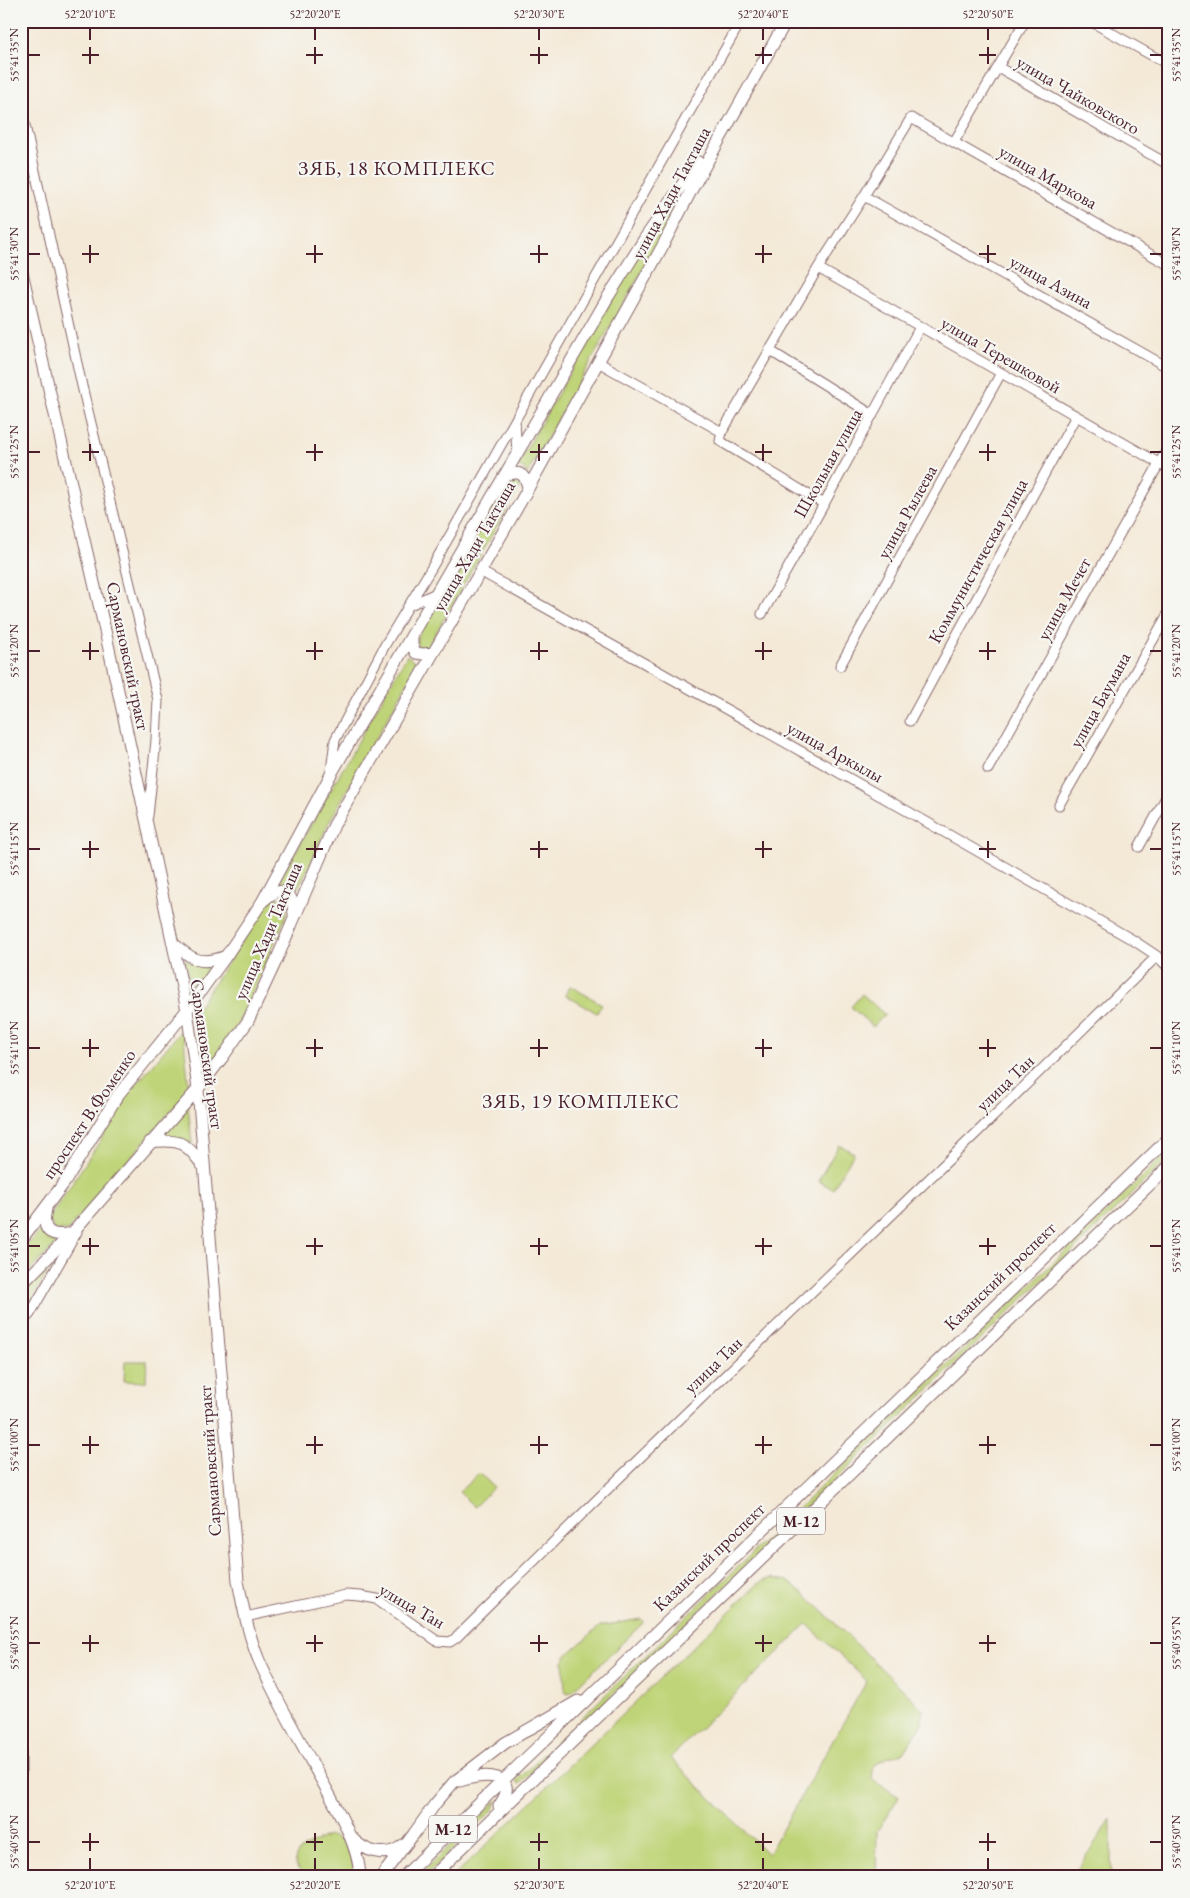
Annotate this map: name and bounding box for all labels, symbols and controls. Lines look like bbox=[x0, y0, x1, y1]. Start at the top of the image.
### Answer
text: 52°20'10"E bbox=[64, 6, 116, 22]
text: 52°20'20"E bbox=[289, 6, 341, 22]
text: 52°20'30"E bbox=[513, 6, 565, 22]
text: 52°20'40"E bbox=[737, 6, 789, 22]
text: 52°20'50"E bbox=[962, 6, 1014, 22]
text: 55°41'35"N bbox=[6, 28, 22, 82]
text: 55°41'35"N bbox=[1168, 28, 1184, 82]
street label: улица Чайковского bbox=[1012, 50, 1144, 139]
street label: улица Хади Такташа bbox=[626, 122, 716, 263]
street label: улица Маркова bbox=[995, 139, 1102, 214]
district label: ЗЯБ, 18 КОМПЛЕКС bbox=[298, 155, 496, 181]
text: 55°41'30"N bbox=[6, 227, 22, 281]
text: 55°41'30"N bbox=[1168, 227, 1184, 281]
street label: улица Азина bbox=[1006, 249, 1097, 314]
street label: улица Терешковой bbox=[937, 311, 1066, 398]
street label: Школьная улица bbox=[788, 403, 867, 521]
text: 55°41'25"N bbox=[6, 425, 22, 479]
text: 55°41'25"N bbox=[1168, 425, 1184, 479]
street label: улица Рылеева bbox=[871, 460, 942, 563]
street label: Коммунистическая улица bbox=[923, 474, 1033, 647]
street label: улица Хади Такташа bbox=[427, 476, 521, 615]
street label: улица Мечет bbox=[1031, 553, 1096, 644]
street label: Сармановский тракт bbox=[102, 580, 156, 733]
text: 55°41'20"N bbox=[6, 624, 22, 678]
text: 55°41'20"N bbox=[1168, 624, 1184, 678]
street label: улица Баумана bbox=[1064, 647, 1136, 752]
street label: улица Аркылы bbox=[783, 716, 887, 787]
text: 55°41'15"N bbox=[6, 822, 22, 876]
text: 55°41'15"N bbox=[1168, 822, 1184, 876]
street label: улица Хади Такташа bbox=[228, 858, 307, 1003]
street label: Сармановский тракт bbox=[186, 977, 229, 1131]
text: 55°41'10"N bbox=[6, 1021, 22, 1075]
text: 55°41'10"N bbox=[1168, 1021, 1184, 1075]
street label: проспект В.Фоменко bbox=[37, 1044, 141, 1183]
street label: улица Тан bbox=[971, 1049, 1039, 1116]
district label: ЗЯБ, 19 КОМПЛЕКС bbox=[482, 1088, 680, 1114]
street label: Казанский проспект bbox=[939, 1216, 1061, 1335]
text: 55°41'05"N bbox=[6, 1219, 22, 1273]
text: 55°41'05"N bbox=[1168, 1219, 1184, 1273]
street label: улица Тан bbox=[679, 1331, 747, 1398]
street label: Сармановский тракт bbox=[193, 1384, 226, 1537]
text: 55°41'00"N bbox=[6, 1418, 22, 1472]
text: 55°41'00"N bbox=[1168, 1418, 1184, 1472]
street label: Казанский проспект bbox=[648, 1497, 770, 1616]
road number: М-12 bbox=[777, 1508, 825, 1534]
street label: улица Тан bbox=[375, 1578, 449, 1634]
text: 55°40'55"N bbox=[6, 1616, 22, 1670]
text: 55°40'55"N bbox=[1168, 1616, 1184, 1670]
text: 55°40'50"N bbox=[6, 1815, 22, 1869]
text: 55°40'50"N bbox=[1168, 1815, 1184, 1869]
road number: М-12 bbox=[429, 1816, 477, 1842]
text: 52°20'10"E bbox=[64, 1877, 116, 1893]
text: 52°20'20"E bbox=[289, 1877, 341, 1893]
text: 52°20'30"E bbox=[513, 1877, 565, 1893]
text: 52°20'40"E bbox=[737, 1877, 789, 1893]
text: 52°20'50"E bbox=[962, 1877, 1014, 1893]

